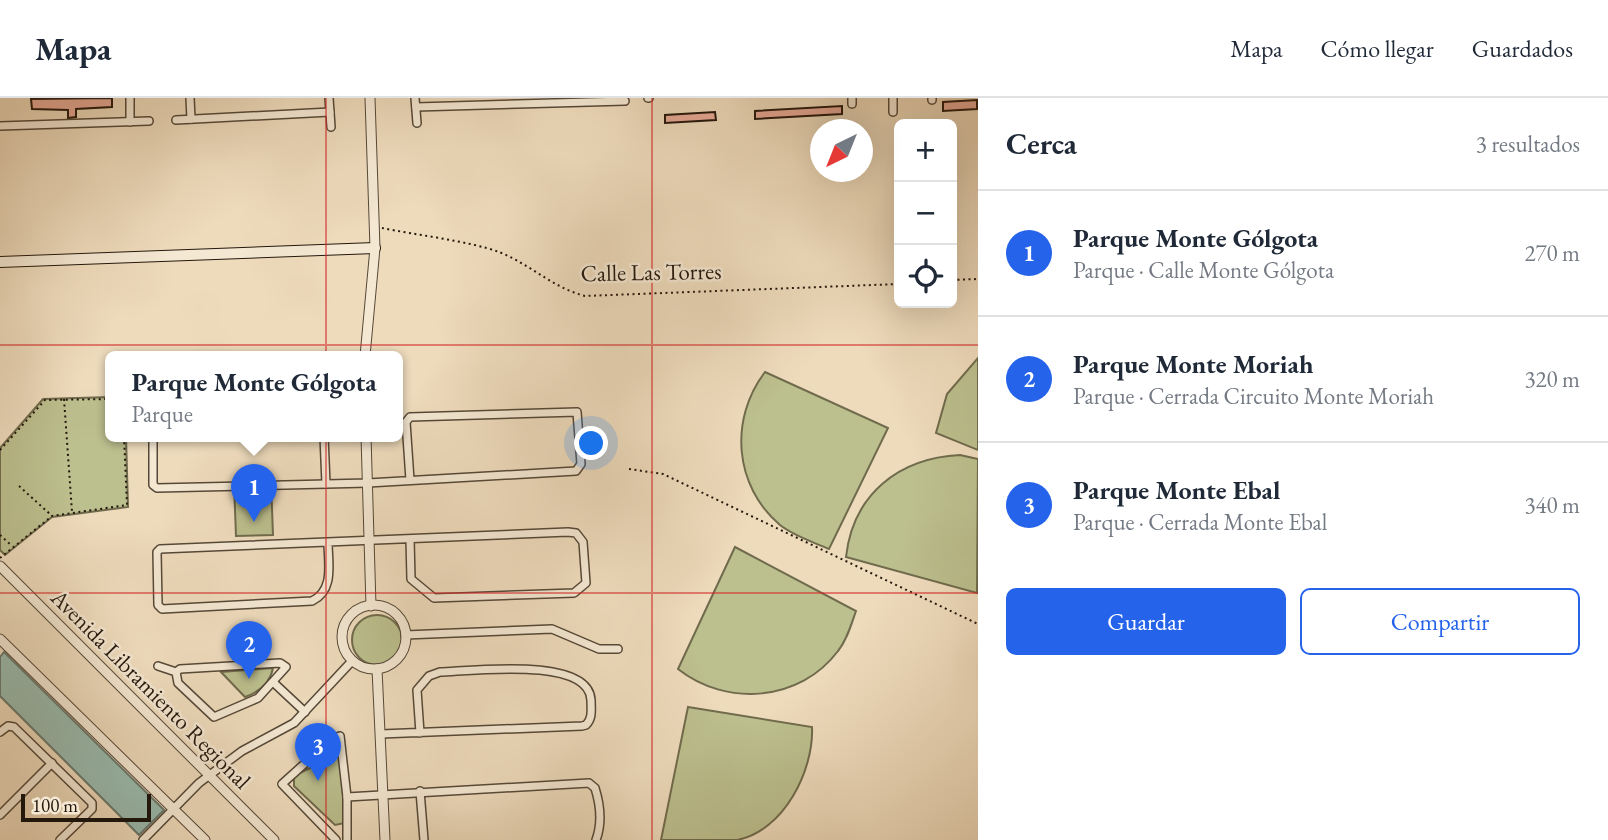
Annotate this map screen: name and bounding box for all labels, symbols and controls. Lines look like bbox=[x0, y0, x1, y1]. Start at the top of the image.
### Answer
text: Mapa bbox=[35, 27, 112, 70]
text: Mapa bbox=[1230, 33, 1283, 64]
text: Cómo llegar bbox=[1321, 33, 1434, 64]
text: Guardados bbox=[1472, 33, 1573, 64]
north arrow bbox=[810, 119, 873, 182]
map controls bbox=[894, 119, 957, 308]
button: + bbox=[894, 119, 957, 182]
text: Cerca bbox=[1006, 124, 1077, 163]
text: 3 resultados bbox=[1476, 129, 1580, 159]
button: − bbox=[894, 182, 957, 245]
text: Parque Monte Gólgota bbox=[1073, 221, 1318, 255]
text: 1 bbox=[1023, 238, 1035, 268]
text: 270 m bbox=[1524, 238, 1580, 268]
button: locate bbox=[894, 245, 957, 308]
text: Parque · Calle Monte Gólgota bbox=[1073, 255, 1334, 285]
street label: Calle Las Torres bbox=[580, 256, 722, 288]
text: Parque Monte Moriah bbox=[1073, 347, 1313, 381]
popup bbox=[105, 351, 403, 442]
text: 2 bbox=[1023, 364, 1035, 394]
text: 320 m bbox=[1524, 364, 1580, 394]
text: Parque Monte Gólgota bbox=[131, 365, 377, 399]
text: Parque · Cerrada Circuito Monte Moriah bbox=[1073, 381, 1434, 411]
text: Parque bbox=[131, 399, 193, 429]
your location bbox=[574, 426, 608, 460]
pin: 1 bbox=[231, 464, 277, 522]
text: Parque Monte Ebal bbox=[1073, 473, 1280, 507]
text: 3 bbox=[1023, 490, 1035, 520]
text: 340 m bbox=[1524, 490, 1580, 520]
text: Parque · Cerrada Monte Ebal bbox=[1073, 507, 1327, 537]
street label: Avenida Libramiento Regional bbox=[44, 582, 258, 796]
button: Guardar bbox=[1006, 588, 1286, 655]
button: Compartir bbox=[1300, 588, 1580, 655]
pin: 2 bbox=[226, 621, 272, 679]
pin: 3 bbox=[295, 723, 341, 781]
scale bar bbox=[21, 791, 150, 823]
text: 100 m bbox=[32, 793, 78, 818]

